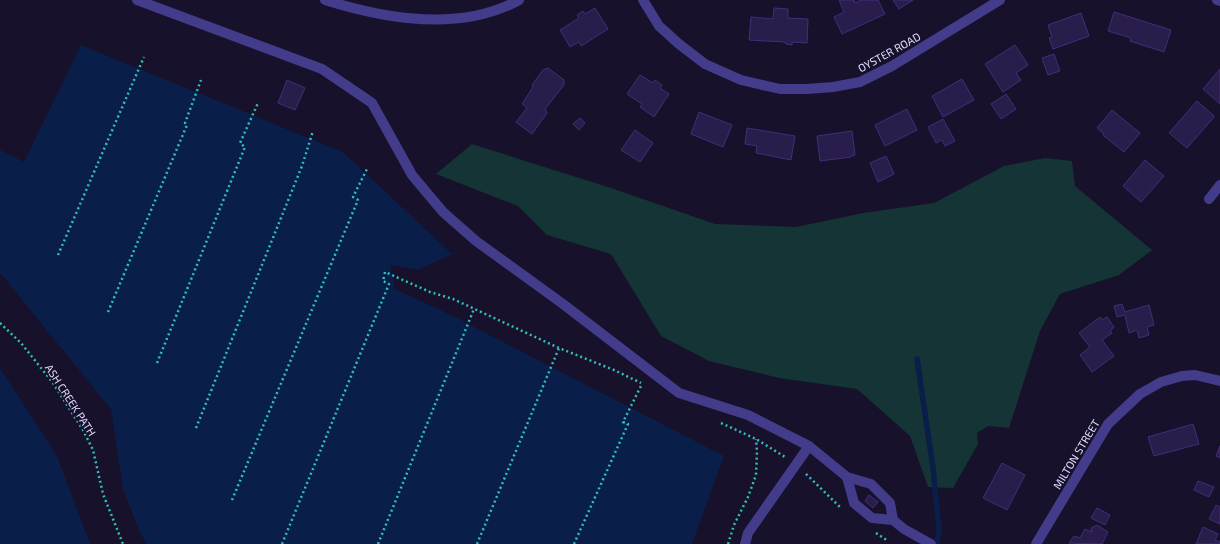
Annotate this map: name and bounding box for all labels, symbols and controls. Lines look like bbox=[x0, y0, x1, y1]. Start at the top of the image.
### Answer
street label: OYSTER ROAD bbox=[855, 29, 923, 75]
street label: ASH CREEK PATH bbox=[43, 362, 99, 438]
street label: MILTON STREET bbox=[1050, 416, 1102, 491]

